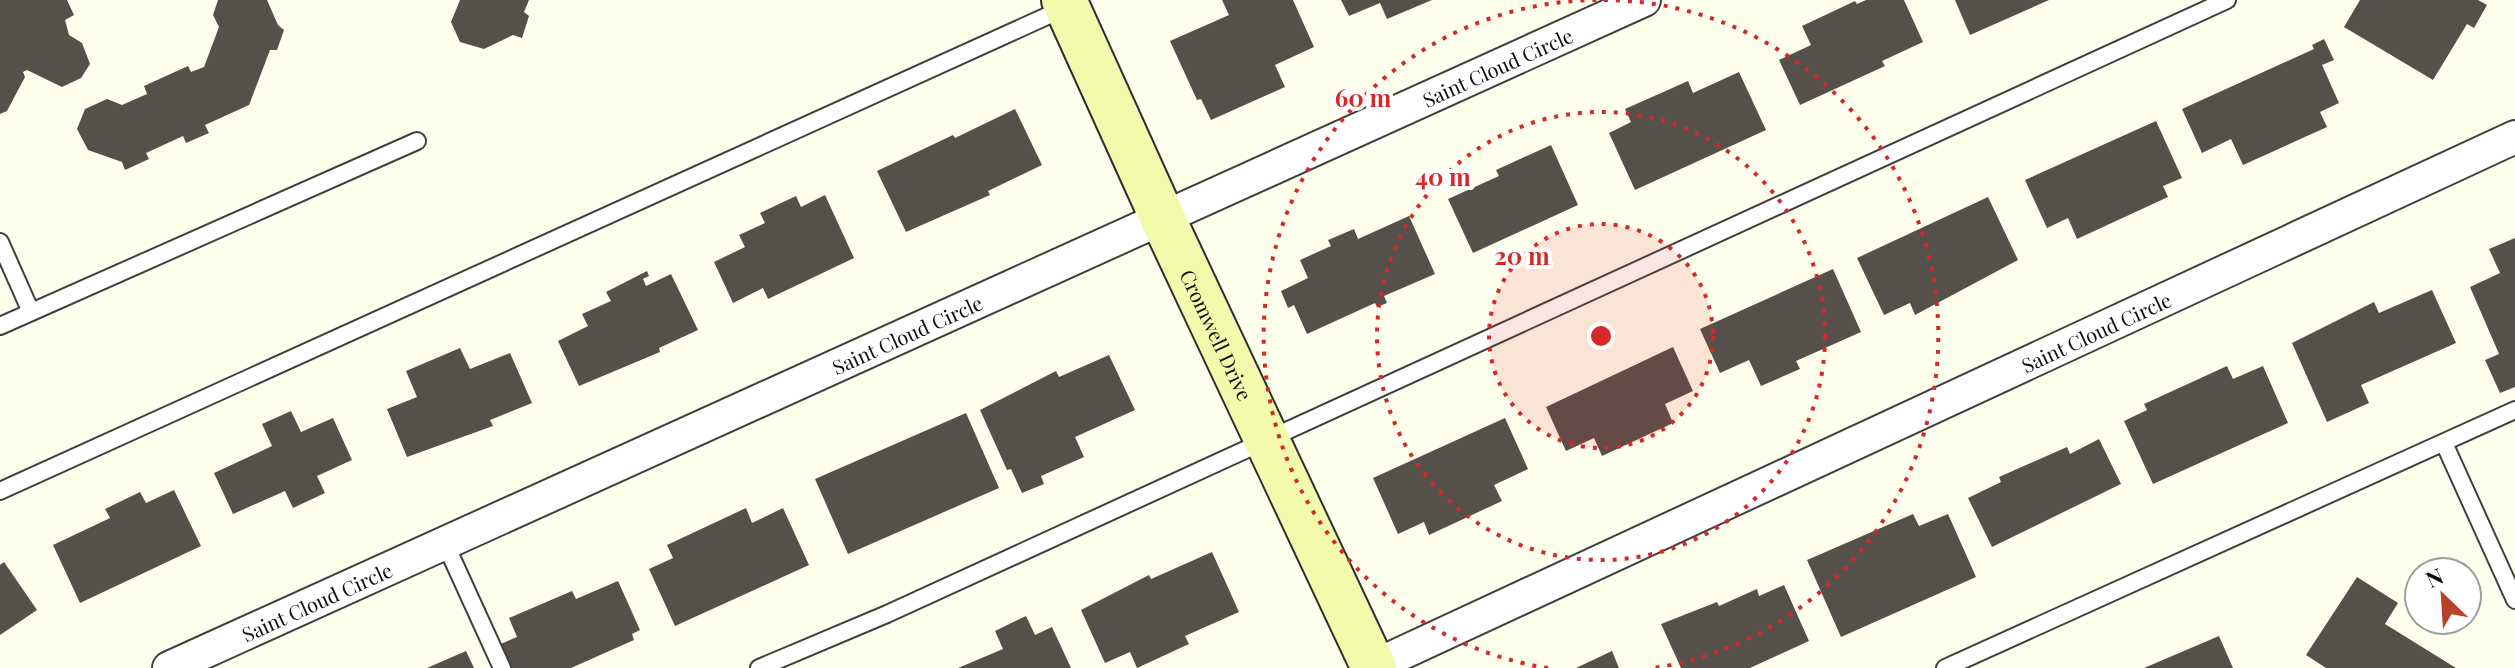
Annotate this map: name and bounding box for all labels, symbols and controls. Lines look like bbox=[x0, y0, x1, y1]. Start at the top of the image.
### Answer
street label: Saint Cloud Circle bbox=[1418, 21, 1577, 112]
text: 60 m bbox=[1335, 81, 1391, 113]
text: 40 m bbox=[1415, 160, 1471, 192]
text: 20 m bbox=[1494, 239, 1550, 271]
street label: Cromwell Drive bbox=[1175, 265, 1260, 404]
street label: Saint Cloud Circle bbox=[2016, 285, 2175, 378]
street label: Saint Cloud Circle bbox=[827, 288, 986, 380]
centre of rings bbox=[1587, 322, 1615, 350]
street label: Saint Cloud Circle bbox=[237, 555, 396, 647]
north arrow bbox=[2403, 556, 2483, 636]
text: N bbox=[2421, 560, 2448, 594]

